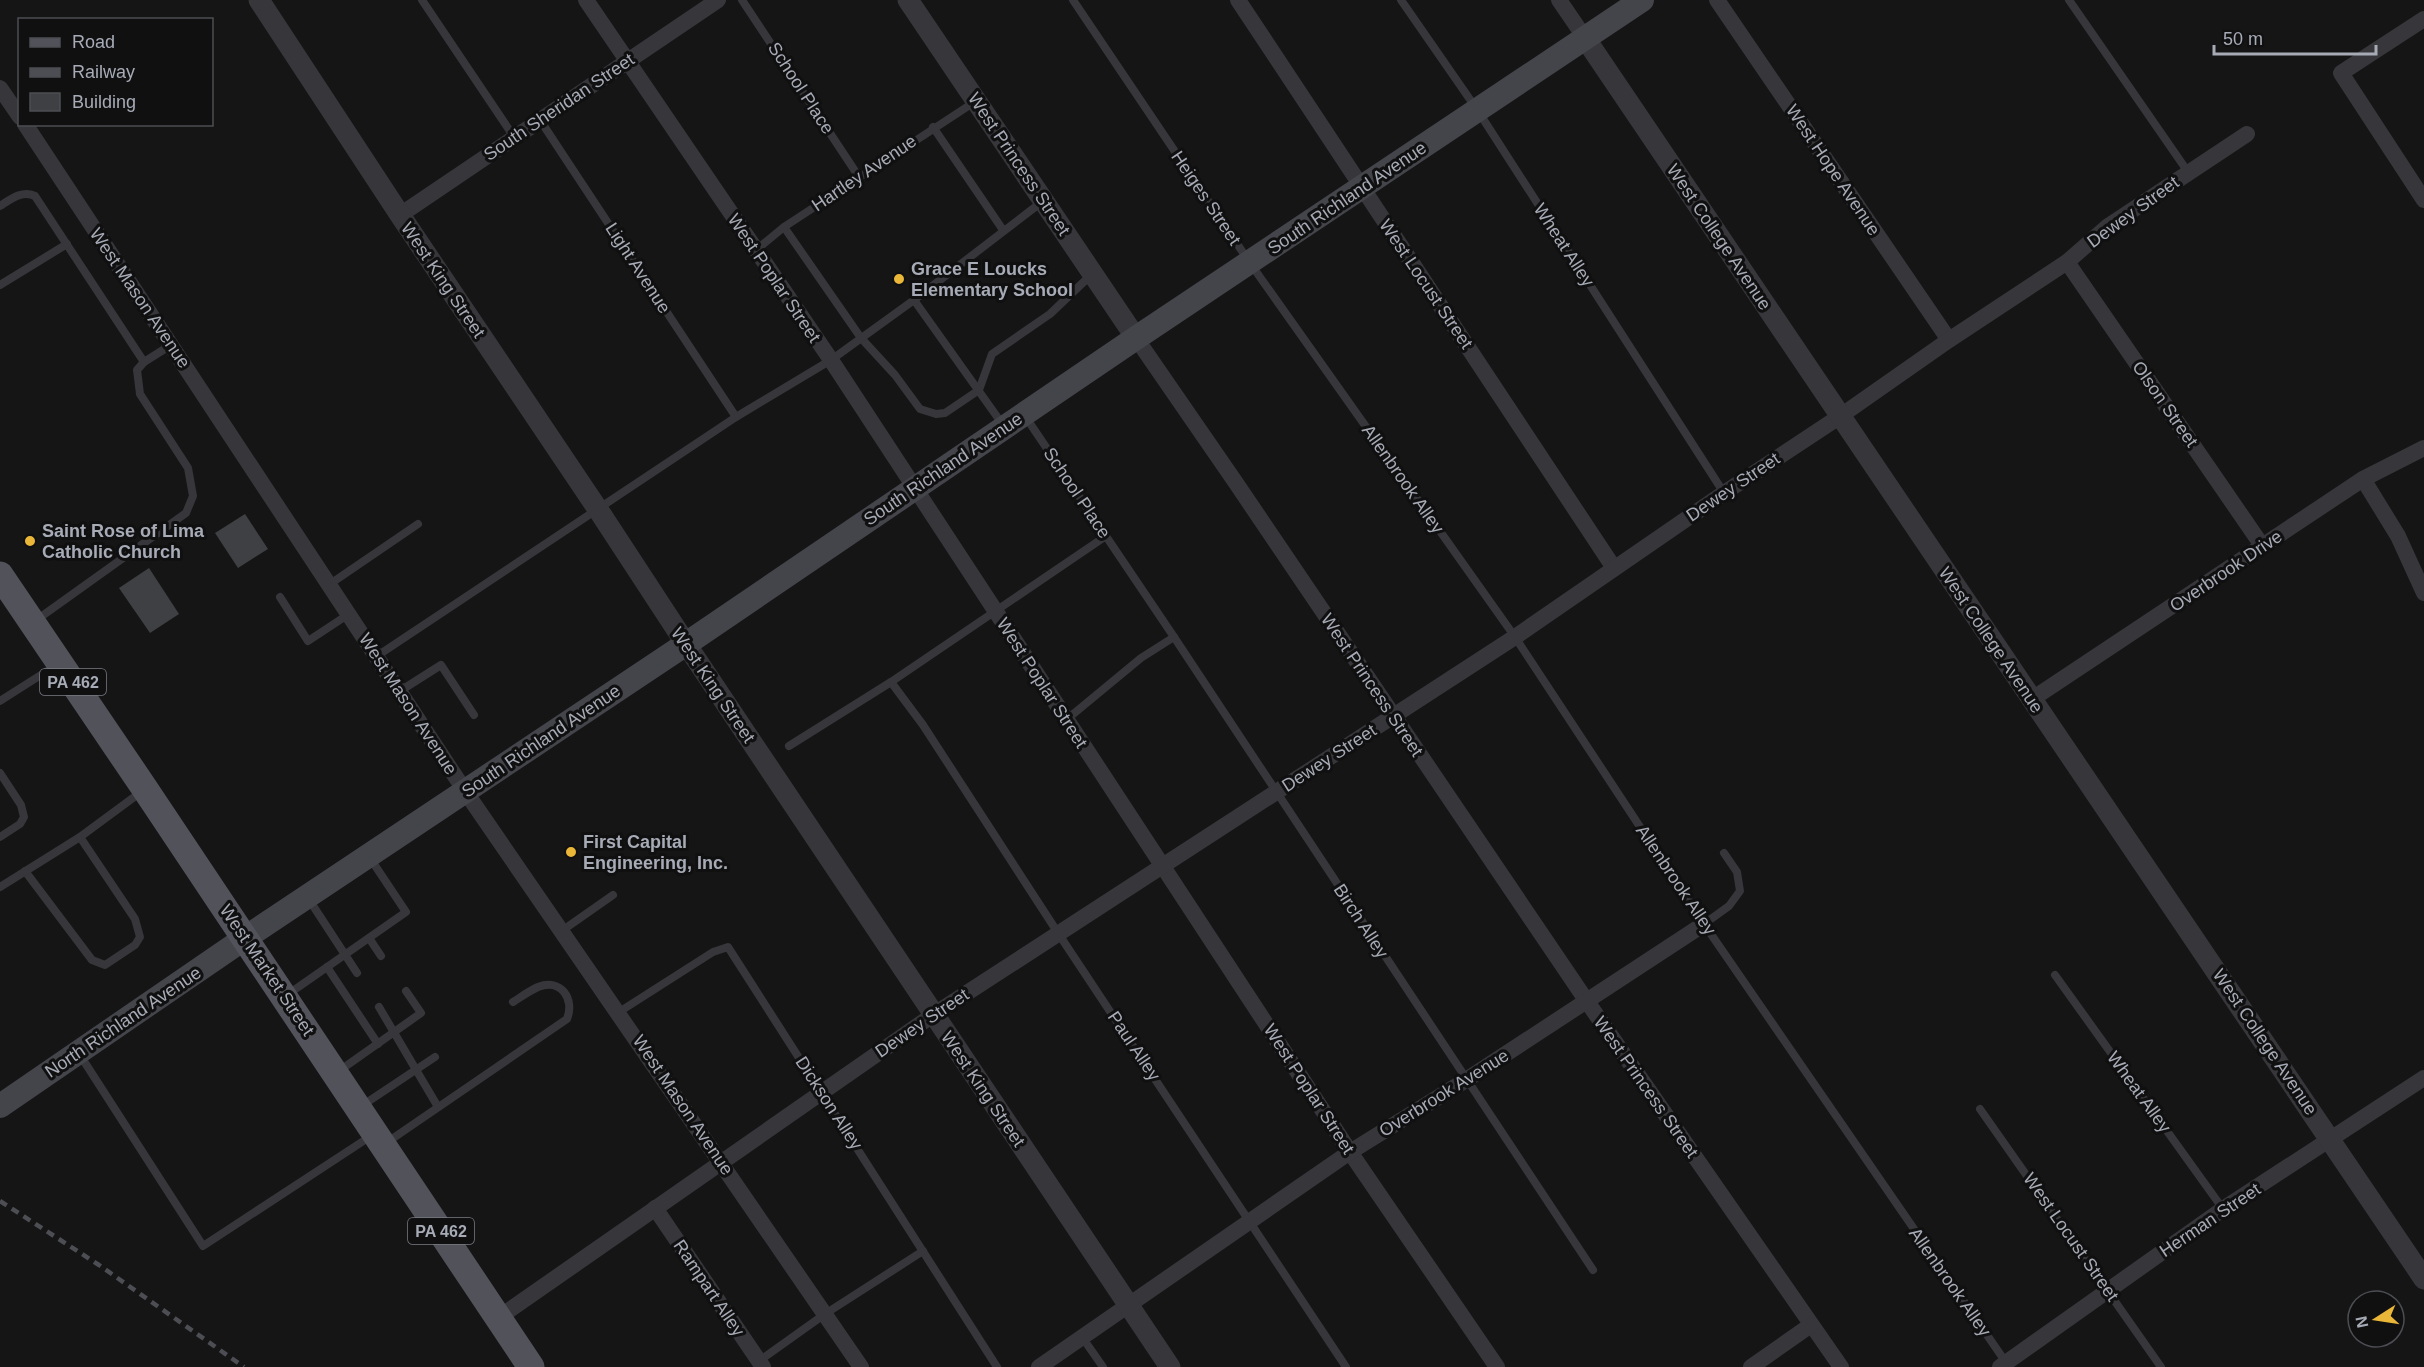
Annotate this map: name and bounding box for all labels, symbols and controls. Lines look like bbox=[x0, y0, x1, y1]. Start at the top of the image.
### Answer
legend bbox=[18, 18, 213, 126]
scale bar bbox=[2214, 18, 2376, 56]
text: 50 m bbox=[2223, 29, 2263, 49]
text: Road bbox=[72, 32, 115, 52]
street label: School Place bbox=[764, 38, 838, 138]
street label: South Sheridan Street bbox=[480, 49, 638, 165]
text: Railway bbox=[72, 62, 135, 82]
street label: West Princess Street bbox=[964, 89, 1074, 239]
text: Building bbox=[72, 92, 136, 112]
street label: West Hope Avenue bbox=[1782, 101, 1884, 239]
street label: Hartley Avenue bbox=[808, 131, 920, 215]
street label: South Richland Avenue bbox=[1264, 137, 1430, 259]
street label: Heiges Street bbox=[1167, 147, 1245, 249]
street label: West College Avenue bbox=[1663, 160, 1775, 314]
street label: Dewey Street bbox=[2083, 172, 2183, 252]
street label: Wheat Alley bbox=[1530, 200, 1598, 290]
street label: West Poplar Street bbox=[724, 210, 824, 346]
street label: West Locust Street bbox=[1375, 216, 1477, 352]
street label: West King Street bbox=[397, 219, 489, 341]
street label: Light Avenue bbox=[601, 219, 675, 317]
street label: West Mason Avenue bbox=[86, 224, 194, 372]
place label: Grace E Loucks Elementary School bbox=[911, 259, 1073, 300]
marker: Grace E Loucks Elementary School bbox=[892, 272, 906, 286]
street label: Olson Street bbox=[2128, 357, 2202, 451]
street label: South Richland Avenue bbox=[860, 408, 1026, 530]
street label: Allenbrook Alley bbox=[1358, 421, 1448, 537]
street label: School Place bbox=[1039, 444, 1115, 542]
street label: Dewey Street bbox=[1683, 449, 1783, 525]
place label: Saint Rose of Lima Catholic Church bbox=[42, 521, 205, 562]
street label: Overbrook Drive bbox=[2166, 526, 2286, 616]
marker: Saint Rose of Lima Catholic Church bbox=[23, 534, 37, 548]
street label: West College Avenue bbox=[1935, 563, 2047, 717]
street label: West Princess Street bbox=[1317, 610, 1427, 760]
street label: West Poplar Street bbox=[993, 614, 1091, 752]
street label: West King Street bbox=[667, 624, 759, 746]
street label: West Mason Avenue bbox=[355, 630, 461, 778]
road number: PA 462 bbox=[40, 669, 106, 695]
street label: South Richland Avenue bbox=[458, 680, 624, 802]
street label: Dewey Street bbox=[1278, 720, 1380, 796]
street label: Allenbrook Alley bbox=[1632, 821, 1720, 939]
place label: First Capital Engineering, Inc. bbox=[583, 832, 728, 873]
marker: First Capital Engineering, Inc. bbox=[564, 845, 578, 859]
street label: Birch Alley bbox=[1330, 880, 1392, 962]
street label: West Market Street bbox=[216, 901, 318, 1039]
street label: North Richland Avenue bbox=[41, 962, 205, 1082]
street label: West College Avenue bbox=[2209, 965, 2321, 1119]
street label: Dewey Street bbox=[872, 985, 972, 1061]
street label: Paul Alley bbox=[1104, 1008, 1164, 1084]
street label: West Princess Street bbox=[1590, 1013, 1702, 1161]
street label: West Poplar Street bbox=[1260, 1020, 1358, 1158]
street label: West King Street bbox=[937, 1028, 1029, 1150]
street label: West Mason Avenue bbox=[629, 1031, 737, 1179]
street label: Overbrook Avenue bbox=[1376, 1045, 1512, 1141]
street label: Wheat Alley bbox=[2103, 1048, 2175, 1136]
street label: Dickson Alley bbox=[791, 1053, 867, 1153]
street label: West Locust Street bbox=[2019, 1169, 2123, 1305]
street label: Herman Street bbox=[2156, 1179, 2264, 1261]
road number: PA 462 bbox=[408, 1218, 474, 1244]
street label: Allenbrook Alley bbox=[1905, 1224, 1995, 1340]
street label: Rampart Alley bbox=[669, 1236, 749, 1340]
north arrow bbox=[2346, 1289, 2406, 1349]
text: N bbox=[2352, 1315, 2371, 1329]

